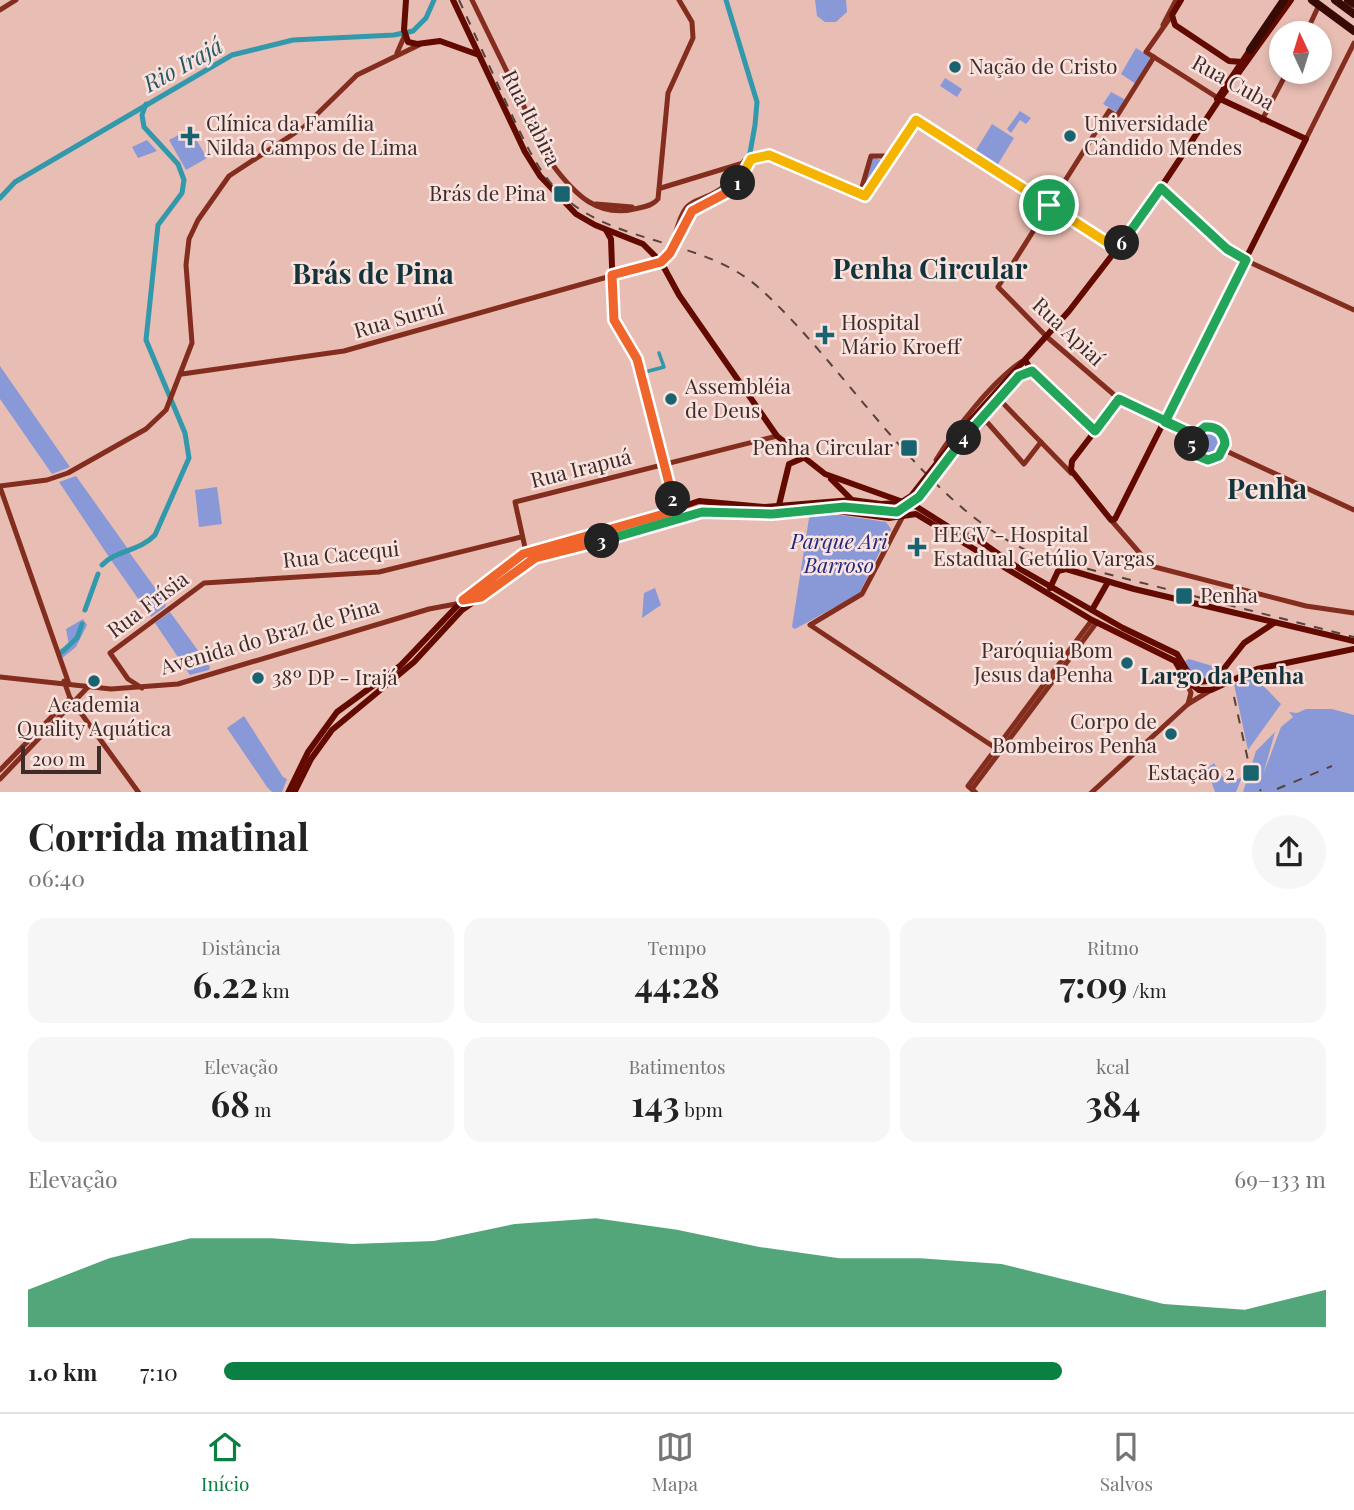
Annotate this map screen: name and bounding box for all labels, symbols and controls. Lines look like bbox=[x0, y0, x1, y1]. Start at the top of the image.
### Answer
north arrow bbox=[1269, 21, 1332, 84]
map controls bbox=[1269, 21, 1332, 84]
water label: Rio Irajá bbox=[136, 29, 228, 99]
street label: Rua Cuba bbox=[1188, 47, 1281, 116]
place label: Nação de Cristo bbox=[969, 51, 1118, 79]
marker: Nação de Cristo bbox=[947, 59, 963, 75]
street label: Rua Itabira bbox=[497, 64, 569, 170]
place label: Clínica da Família Nilda Campos de Lima bbox=[206, 108, 418, 160]
place label: Universidade Cândido Mendes bbox=[1084, 108, 1242, 160]
marker: Clínica da Família Nilda Campos de Lima bbox=[180, 126, 200, 146]
marker: Universidade Cândido Mendes bbox=[1062, 128, 1078, 144]
pin: 1 bbox=[720, 166, 756, 200]
text: 1 bbox=[734, 169, 741, 195]
pin bbox=[1019, 175, 1079, 235]
place label: Brás de Pina bbox=[429, 178, 547, 206]
marker: Brás de Pina bbox=[552, 184, 572, 204]
icon: arrive bbox=[1030, 186, 1068, 224]
pin: 6 bbox=[1104, 226, 1140, 260]
text: 6 bbox=[1116, 229, 1127, 255]
district label: Penha Circular bbox=[833, 249, 1027, 286]
district label: Brás de Pina bbox=[292, 254, 454, 291]
street label: Rua Apiaí bbox=[1027, 290, 1111, 371]
street label: Rua Suruí bbox=[350, 291, 447, 343]
place label: Hospital Mário Kroeff bbox=[841, 307, 963, 359]
marker: Hospital Mário Kroeff bbox=[815, 325, 835, 345]
place label: Assembléia de Deus bbox=[684, 371, 791, 423]
marker: Assembléia de Deus bbox=[663, 391, 679, 407]
pin: 4 bbox=[946, 420, 982, 456]
text: 4 bbox=[958, 424, 969, 450]
pin: 5 bbox=[1174, 426, 1210, 462]
text: 5 bbox=[1187, 430, 1196, 456]
place label: Penha Circular bbox=[752, 432, 894, 460]
marker: Penha Circular bbox=[899, 438, 919, 458]
street label: Rua Irapuá bbox=[527, 441, 634, 493]
district label: Penha bbox=[1227, 469, 1308, 506]
pin: 2 bbox=[656, 482, 690, 516]
text: 2 bbox=[668, 485, 677, 511]
place label: HEGV - Hospital Estadual Getúlio Vargas bbox=[933, 519, 1155, 571]
pin: 3 bbox=[584, 524, 620, 558]
park label: Parque Ari Barroso bbox=[789, 526, 888, 578]
text: 3 bbox=[597, 527, 606, 553]
street label: Rua Cacequi bbox=[281, 533, 401, 573]
marker: HEGV - Hospital Estadual Getúlio Vargas bbox=[907, 537, 927, 557]
street label: Rua Frísia bbox=[101, 563, 193, 643]
place label: Penha bbox=[1200, 580, 1259, 608]
marker: Penha bbox=[1174, 586, 1194, 606]
street label: Avenida do Braz de Pina bbox=[156, 590, 383, 680]
place label: Paróquia Bom Jesus da Penha bbox=[973, 635, 1114, 687]
marker: Paróquia Bom Jesus da Penha bbox=[1119, 655, 1135, 671]
district label: Largo da Penha bbox=[1140, 659, 1304, 690]
place label: 38º DP - Irajá bbox=[272, 662, 398, 690]
marker: 38º DP - Irajá bbox=[250, 670, 266, 686]
marker: Academia Quality Aquática bbox=[86, 673, 102, 689]
place label: Academia Quality Aquática bbox=[17, 689, 172, 741]
place label: Corpo de Bombeiros Penha bbox=[992, 706, 1158, 758]
marker: Corpo de Bombeiros Penha bbox=[1163, 726, 1179, 742]
scale bar bbox=[21, 744, 102, 775]
text: 200 m bbox=[32, 745, 86, 771]
place label: Estação 2 bbox=[1147, 757, 1235, 785]
marker: Estação 2 bbox=[1241, 763, 1261, 783]
text: Corrida matinal bbox=[28, 810, 309, 861]
button: share bbox=[1252, 815, 1326, 889]
text: 06:40 bbox=[28, 862, 85, 893]
text: Distância bbox=[201, 934, 281, 960]
text: Tempo bbox=[648, 934, 706, 960]
text: Ritmo bbox=[1087, 934, 1139, 960]
text: 6.22 bbox=[192, 960, 258, 1007]
text: 44:28 bbox=[634, 960, 720, 1007]
text: 7:09 bbox=[1059, 960, 1127, 1007]
text: km bbox=[258, 977, 290, 1003]
text: /km bbox=[1127, 977, 1167, 1003]
text: Elevação bbox=[204, 1053, 278, 1079]
text: Batimentos bbox=[628, 1053, 726, 1079]
text: kcal bbox=[1096, 1053, 1130, 1079]
text: 68 bbox=[211, 1079, 250, 1126]
text: 143 bbox=[631, 1079, 680, 1126]
text: 384 bbox=[1085, 1079, 1141, 1126]
text: m bbox=[250, 1096, 271, 1122]
text: bpm bbox=[680, 1096, 723, 1122]
text: Elevação bbox=[28, 1163, 118, 1194]
text: 69–133 m bbox=[1234, 1163, 1326, 1194]
text: 1.0 km bbox=[28, 1356, 97, 1387]
text: 7:10 bbox=[140, 1356, 178, 1387]
tab: Início bbox=[201, 1428, 250, 1496]
tab: Mapa bbox=[651, 1428, 698, 1496]
tab: Salvos bbox=[1100, 1428, 1153, 1496]

